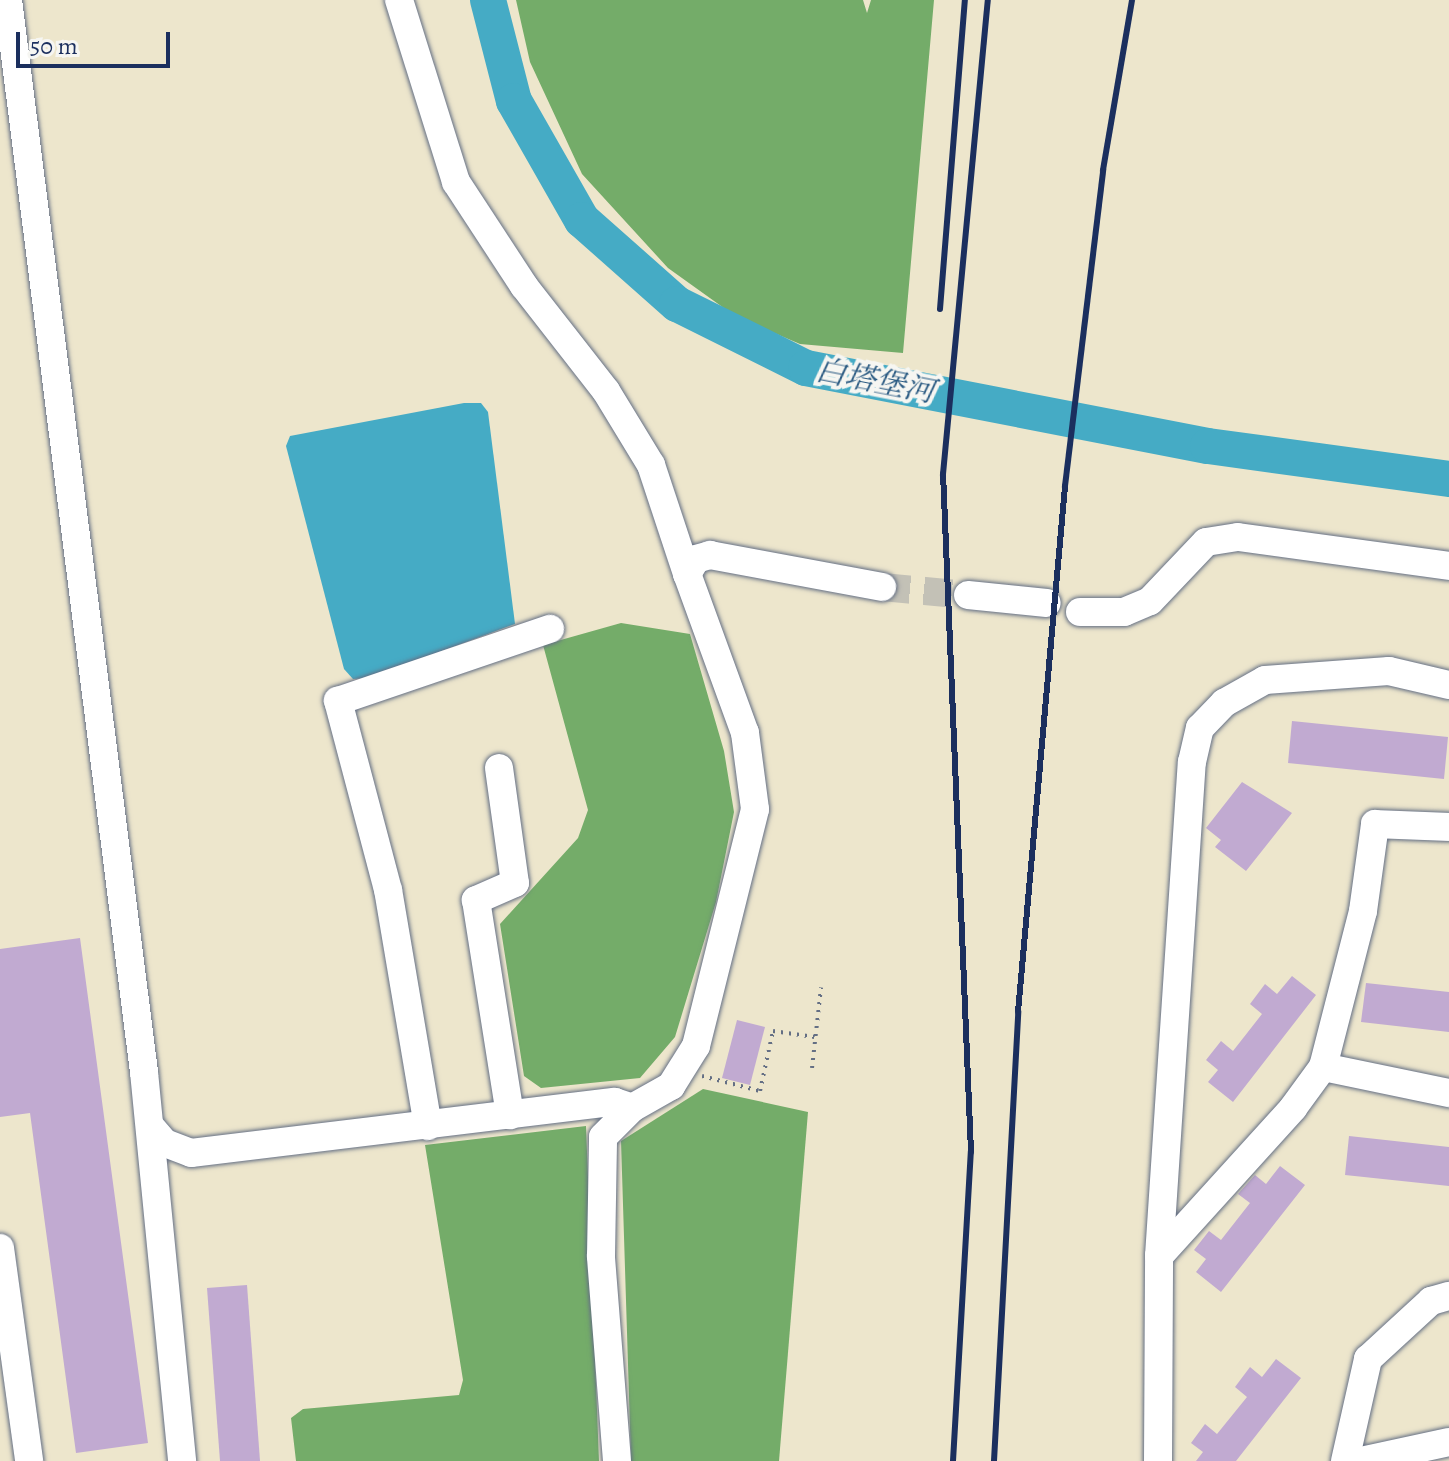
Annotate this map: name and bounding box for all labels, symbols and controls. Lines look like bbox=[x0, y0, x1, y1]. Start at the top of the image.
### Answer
scale bar bbox=[20, 16, 174, 66]
text: 50 m bbox=[30, 30, 78, 62]
water label: 白塔堡河 bbox=[813, 352, 937, 410]

